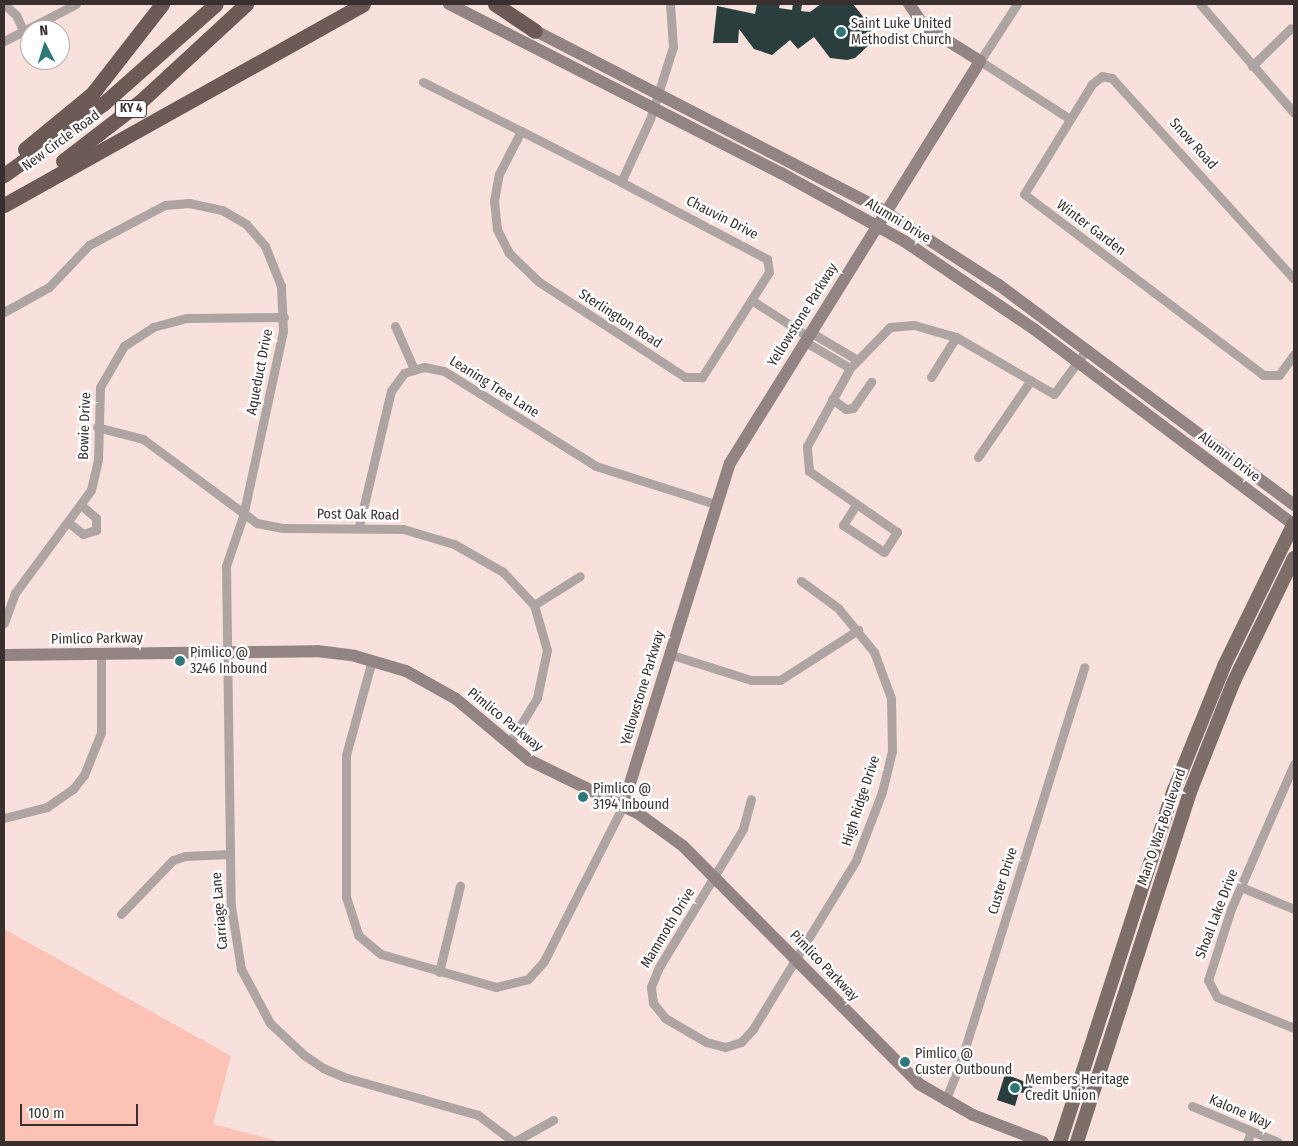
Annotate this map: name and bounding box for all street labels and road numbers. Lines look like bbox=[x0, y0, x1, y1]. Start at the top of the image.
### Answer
road number: KY 4 bbox=[115, 100, 147, 118]
street label: New Circle Road bbox=[19, 107, 103, 175]
street label: Snow Road bbox=[1166, 115, 1220, 173]
street label: Chauvin Drive bbox=[683, 193, 761, 243]
street label: Alumni Drive bbox=[862, 195, 934, 247]
street label: Winter Garden bbox=[1053, 197, 1129, 259]
street label: Yellowstone Parkway bbox=[764, 260, 842, 370]
street label: Sterlington Road bbox=[575, 286, 665, 352]
street label: Aqueduct Drive bbox=[243, 327, 277, 417]
street label: Leaning Tree Lane bbox=[446, 353, 542, 421]
street label: Bowie Drive bbox=[75, 392, 95, 460]
street label: Alumni Drive bbox=[1195, 428, 1263, 486]
street label: Post Oak Road bbox=[317, 506, 399, 524]
street label: Yellowstone Parkway bbox=[618, 629, 668, 747]
street label: Pimlico Parkway bbox=[51, 630, 143, 648]
street label: Pimlico Parkway bbox=[464, 685, 546, 755]
street label: High Ridge Drive bbox=[838, 754, 884, 848]
street label: Man O War Boulevard bbox=[1134, 766, 1190, 888]
street label: Custer Drive bbox=[985, 845, 1021, 917]
street label: Shoal Lake Drive bbox=[1192, 867, 1242, 961]
street label: Carriage Lane bbox=[208, 872, 232, 950]
street label: Mammoth Drive bbox=[637, 885, 699, 971]
street label: Pimlico Parkway bbox=[786, 927, 862, 1005]
street label: Kalone Way bbox=[1207, 1091, 1273, 1133]

